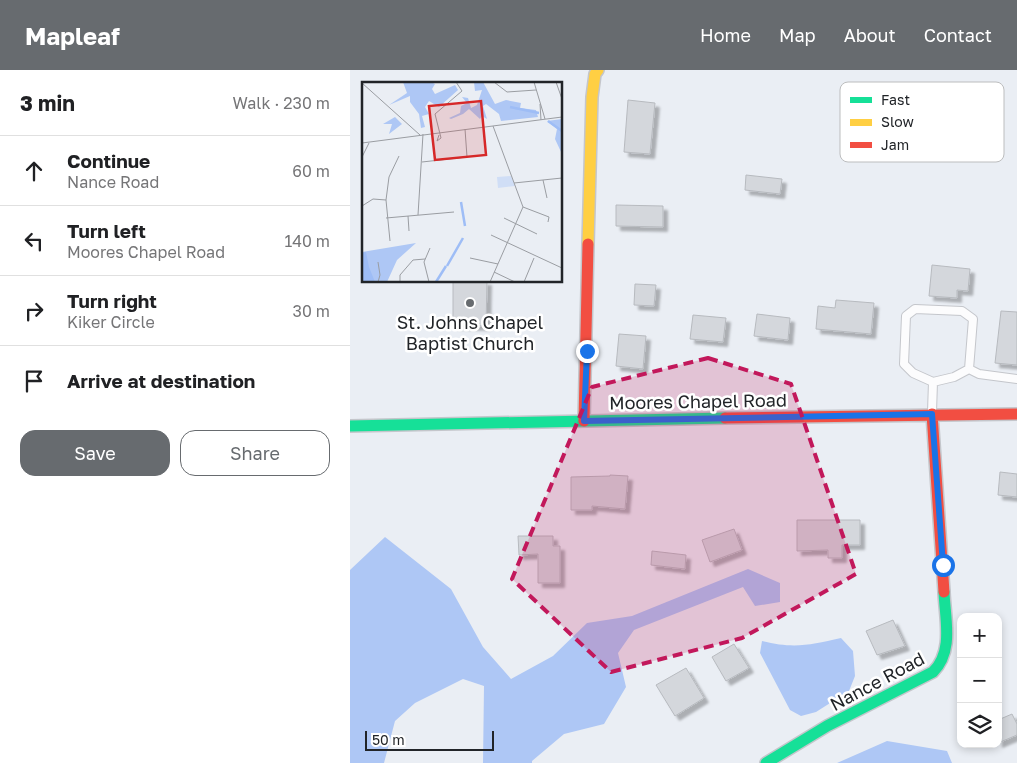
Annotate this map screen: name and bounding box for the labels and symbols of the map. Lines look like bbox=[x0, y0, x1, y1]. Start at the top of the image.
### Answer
inset map bbox=[362, 82, 562, 282]
legend bbox=[840, 82, 1004, 162]
text: Fast bbox=[881, 91, 910, 108]
text: Slow bbox=[881, 113, 914, 130]
text: Jam bbox=[881, 136, 909, 153]
marker: St. Johns Chapel Baptist Church bbox=[464, 297, 476, 309]
place label: St. Johns Chapel Baptist Church bbox=[397, 311, 543, 354]
route end bbox=[576, 340, 599, 363]
street label: Moores Chapel Road bbox=[609, 388, 787, 414]
route start bbox=[932, 554, 955, 577]
street label: Nance Road bbox=[826, 647, 928, 715]
scale bar bbox=[365, 728, 494, 751]

